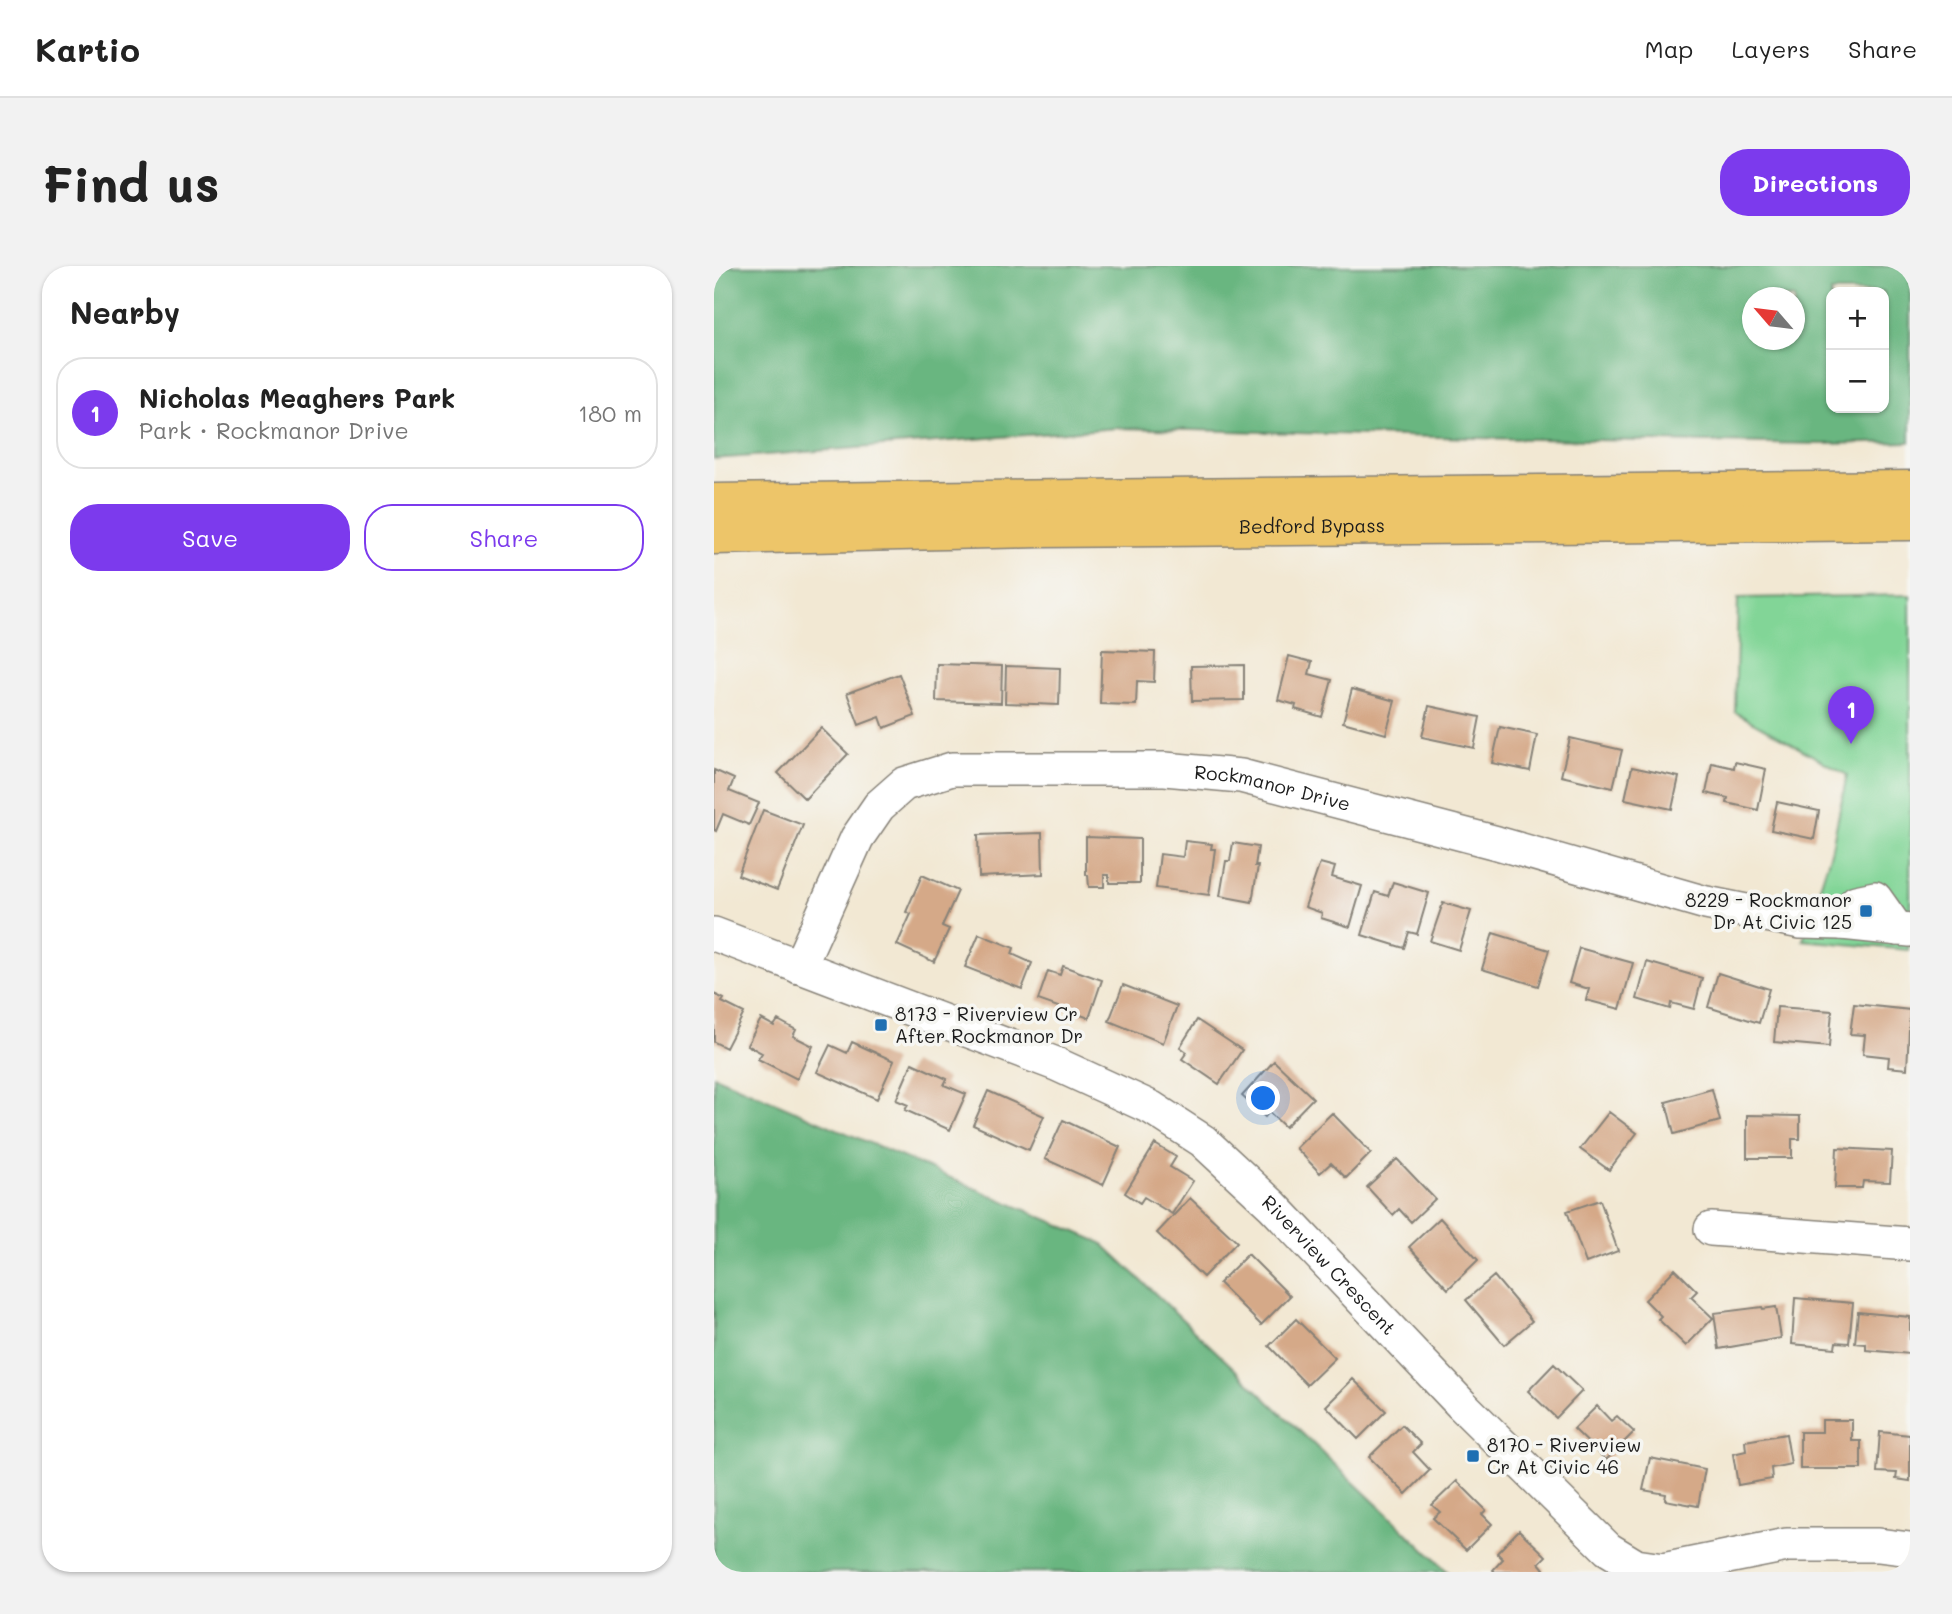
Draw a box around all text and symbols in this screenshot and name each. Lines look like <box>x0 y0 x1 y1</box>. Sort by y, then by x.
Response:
text: Kartio <box>35 27 140 70</box>
text: Map <box>1645 33 1693 64</box>
text: Layers <box>1731 33 1810 64</box>
text: Share <box>1848 33 1917 64</box>
button: Directions <box>1720 149 1910 216</box>
text: Find us <box>42 151 220 214</box>
north arrow <box>1742 287 1805 350</box>
map controls <box>1826 287 1889 413</box>
button: + <box>1826 287 1889 350</box>
text: Nearby <box>70 292 180 332</box>
button: − <box>1826 350 1889 413</box>
text: Nicholas Meaghers Park <box>139 381 455 415</box>
text: 1 <box>90 398 100 428</box>
text: 180 m <box>578 398 642 428</box>
text: Park · Rockmanor Drive <box>139 415 409 445</box>
button: Save <box>70 504 350 571</box>
button: Share <box>364 504 644 571</box>
street label: Bedford Bypass <box>1239 512 1385 538</box>
pin: 1 <box>1828 686 1874 744</box>
street label: Rockmanor Drive <box>1193 759 1353 816</box>
place label: 8229 - Rockmanor Dr At Civic 125 <box>1685 887 1852 934</box>
marker: 8229 - Rockmanor Dr At Civic 125 <box>1858 903 1874 919</box>
place label: 8173 - Riverview Cr After Rockmanor Dr <box>895 1001 1083 1048</box>
marker: 8173 - Riverview Cr After Rockmanor Dr <box>873 1017 889 1033</box>
your location <box>1246 1081 1280 1115</box>
street label: Riverview Crescent <box>1257 1189 1402 1340</box>
place label: 8170 - Riverview Cr At Civic 46 <box>1487 1432 1641 1479</box>
marker: 8170 - Riverview Cr At Civic 46 <box>1465 1448 1481 1464</box>

